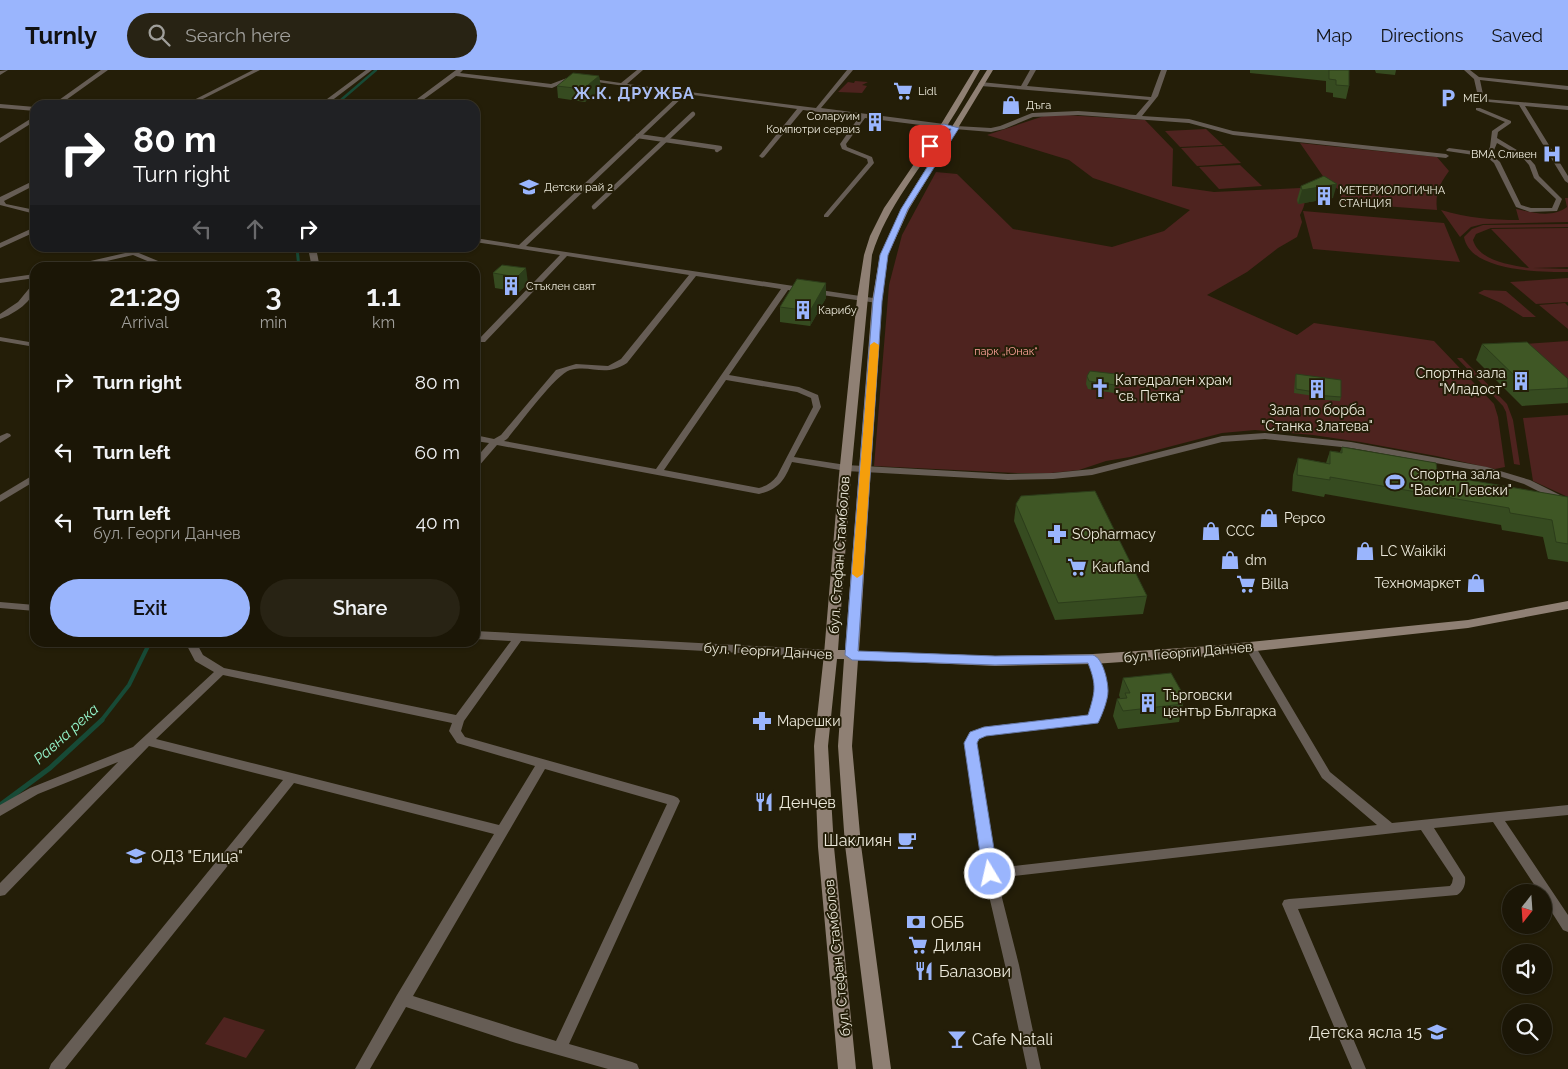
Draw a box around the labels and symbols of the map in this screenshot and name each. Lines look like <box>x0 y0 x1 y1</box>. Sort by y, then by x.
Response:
supermarket icon: Lidl <box>892 80 914 102</box>
district label: Ж.К. ДРУЖБА <box>573 84 695 103</box>
place label: Lidl <box>918 85 937 98</box>
parking icon: МЕИ <box>1437 87 1459 109</box>
place label: МЕИ <box>1463 92 1488 105</box>
shop icon: Дъга <box>1000 94 1022 116</box>
place label: Дъга <box>1026 99 1051 112</box>
place label: Соларуим Компютри сервиз <box>766 110 860 136</box>
building icon: Соларуим Компютри сервиз <box>864 111 886 133</box>
pin <box>909 125 951 167</box>
hospital icon: ВМА Сливен <box>1541 143 1563 165</box>
place label: ВМА Сливен <box>1471 148 1537 161</box>
school or university icon: Детски рай 2 <box>518 176 540 198</box>
place label: Детски рай 2 <box>544 181 613 194</box>
place label: МЕТЕРИОЛОГИЧНА СТАНЦИЯ <box>1339 184 1446 210</box>
building icon: МЕТЕРИОЛОГИЧНА СТАНЦИЯ <box>1313 185 1335 207</box>
building icon: Стъклен свят <box>500 275 522 297</box>
place label: Стъклен свят <box>526 280 597 293</box>
building icon: Карибу <box>792 299 814 321</box>
place label: Карибу <box>818 304 857 317</box>
park label: парк „Юнак“ <box>974 345 1038 358</box>
place label: Спортна зала "Младост" <box>1416 365 1506 397</box>
building icon: Спортна зала "Младост" <box>1510 370 1532 392</box>
place label: Катедрален храм "св. Петка" <box>1115 372 1232 404</box>
church icon: Катедрален храм "св. Петка" <box>1089 377 1111 399</box>
building icon: Зала по борба "Станка Златева" <box>1306 378 1328 400</box>
place label: Зала по борба "Станка Златева" <box>1261 402 1373 434</box>
place label: Спортна зала "Васил Левски" <box>1410 466 1512 498</box>
sports icon: Спортна зала "Васил Левски" <box>1384 471 1406 493</box>
street label: бул. Стефан Стамболов <box>826 476 852 634</box>
shop icon: Pepco <box>1258 507 1280 529</box>
place label: Pepco <box>1284 510 1325 526</box>
shop icon: CCC <box>1200 520 1222 542</box>
pharmacy icon: SOpharmacy <box>1046 523 1068 545</box>
place label: CCC <box>1226 523 1255 539</box>
place label: SOpharmacy <box>1072 526 1156 542</box>
shop icon: LC Waikiki <box>1354 540 1376 562</box>
place label: LC Waikiki <box>1380 543 1446 559</box>
shop icon: dm <box>1219 549 1241 571</box>
place label: dm <box>1245 552 1267 568</box>
supermarket icon: Kaufland <box>1066 556 1088 578</box>
place label: Kaufland <box>1092 559 1150 575</box>
shop icon: Техномаркет <box>1465 572 1487 594</box>
supermarket icon: Billa <box>1235 573 1257 595</box>
place label: Техномаркет <box>1374 575 1461 591</box>
place label: Billa <box>1261 576 1289 592</box>
street label: бул. Георги Данчев <box>1123 638 1253 666</box>
street label: бул. Георги Данчев <box>703 640 833 662</box>
place label: Търговски център Българка <box>1163 687 1276 719</box>
building icon: Търговски център Българка <box>1137 692 1159 714</box>
water label: Равна река <box>30 700 102 768</box>
pharmacy icon: Марешки <box>751 710 773 732</box>
place label: Марешки <box>777 713 840 729</box>
restaurant icon: Денчев <box>753 791 775 813</box>
place label: Денчев <box>779 793 836 812</box>
cafe icon: Шаклиян <box>896 829 918 851</box>
place label: Шаклиян <box>824 831 892 850</box>
school or university icon: ОДЗ "Елица" <box>125 845 147 867</box>
place label: ОДЗ "Елица" <box>151 847 243 866</box>
position arrow <box>963 847 1015 899</box>
street label: бул. Стефан Стамболов <box>821 879 853 1037</box>
north arrow <box>1502 884 1552 934</box>
bank icon: ОББ <box>905 911 927 933</box>
place label: ОББ <box>931 913 964 932</box>
supermarket icon: Дилян <box>907 934 929 956</box>
place label: Дилян <box>933 936 981 955</box>
restaurant icon: Балазови <box>913 960 935 982</box>
place label: Балазови <box>939 962 1011 981</box>
school or university icon: Детска ясла 15 <box>1426 1021 1448 1043</box>
place label: Детска ясла 15 <box>1309 1023 1422 1042</box>
bar icon: Cafe Natali <box>946 1028 968 1050</box>
place label: Cafe Natali <box>972 1030 1053 1049</box>

